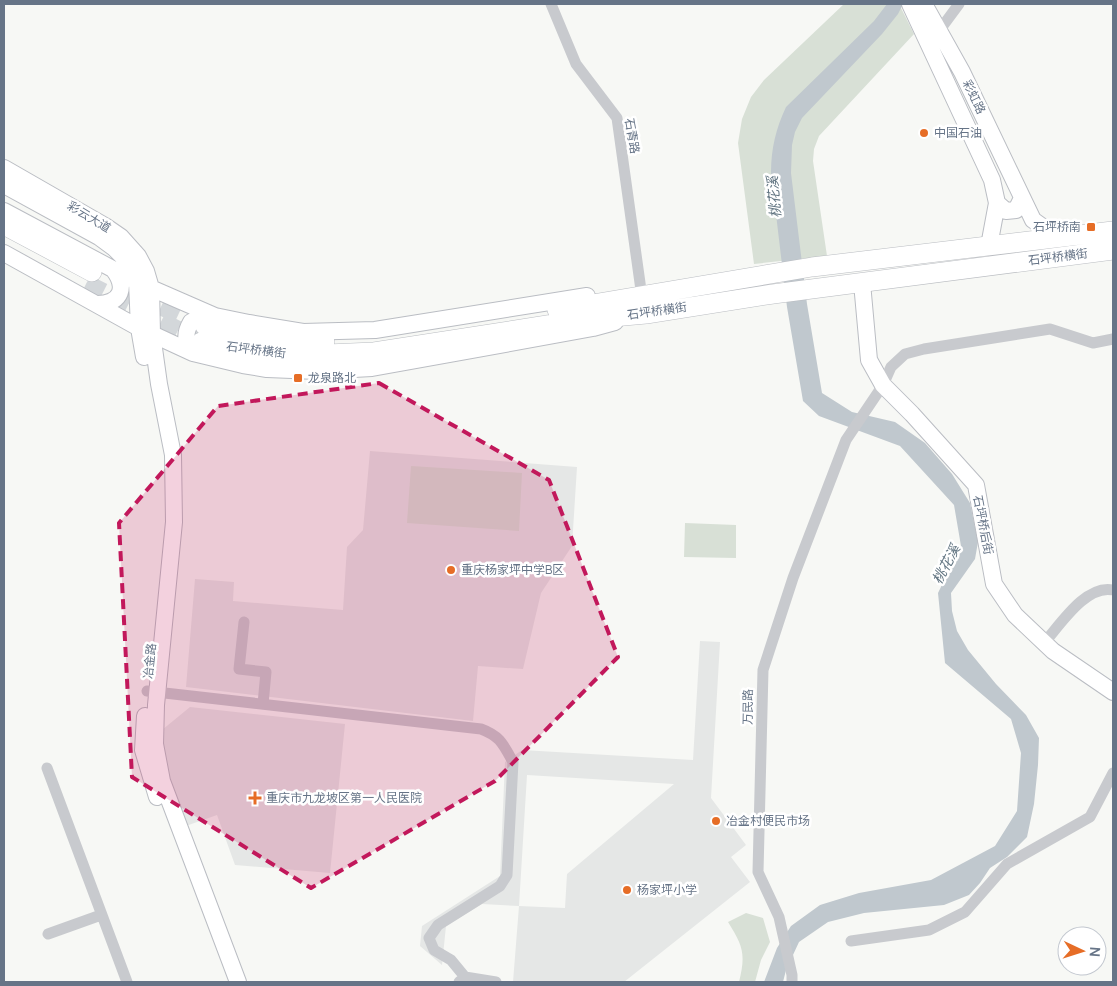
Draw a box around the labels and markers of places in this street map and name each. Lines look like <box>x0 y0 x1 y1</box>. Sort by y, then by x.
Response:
place label: 中国石油 <box>934 124 982 141</box>
marker: 中国石油 <box>918 127 930 139</box>
place label: 石坪桥南 <box>1033 218 1081 235</box>
marker: 石坪桥南 <box>1085 221 1097 233</box>
place label: 龙泉路北 <box>308 369 356 386</box>
marker: 龙泉路北 <box>292 372 304 384</box>
place label: 重庆杨家坪中学B区 <box>461 561 564 578</box>
marker: 重庆杨家坪中学B区 <box>445 564 457 576</box>
place label: 重庆市九龙坡区第一人民医院 <box>266 789 422 806</box>
marker: 重庆市九龙坡区第一人民医院 <box>248 791 262 805</box>
place label: 冶金村便民市场 <box>726 812 810 829</box>
marker: 冶金村便民市场 <box>710 815 722 827</box>
place label: 杨家坪小学 <box>637 881 697 898</box>
marker: 杨家坪小学 <box>621 884 633 896</box>

